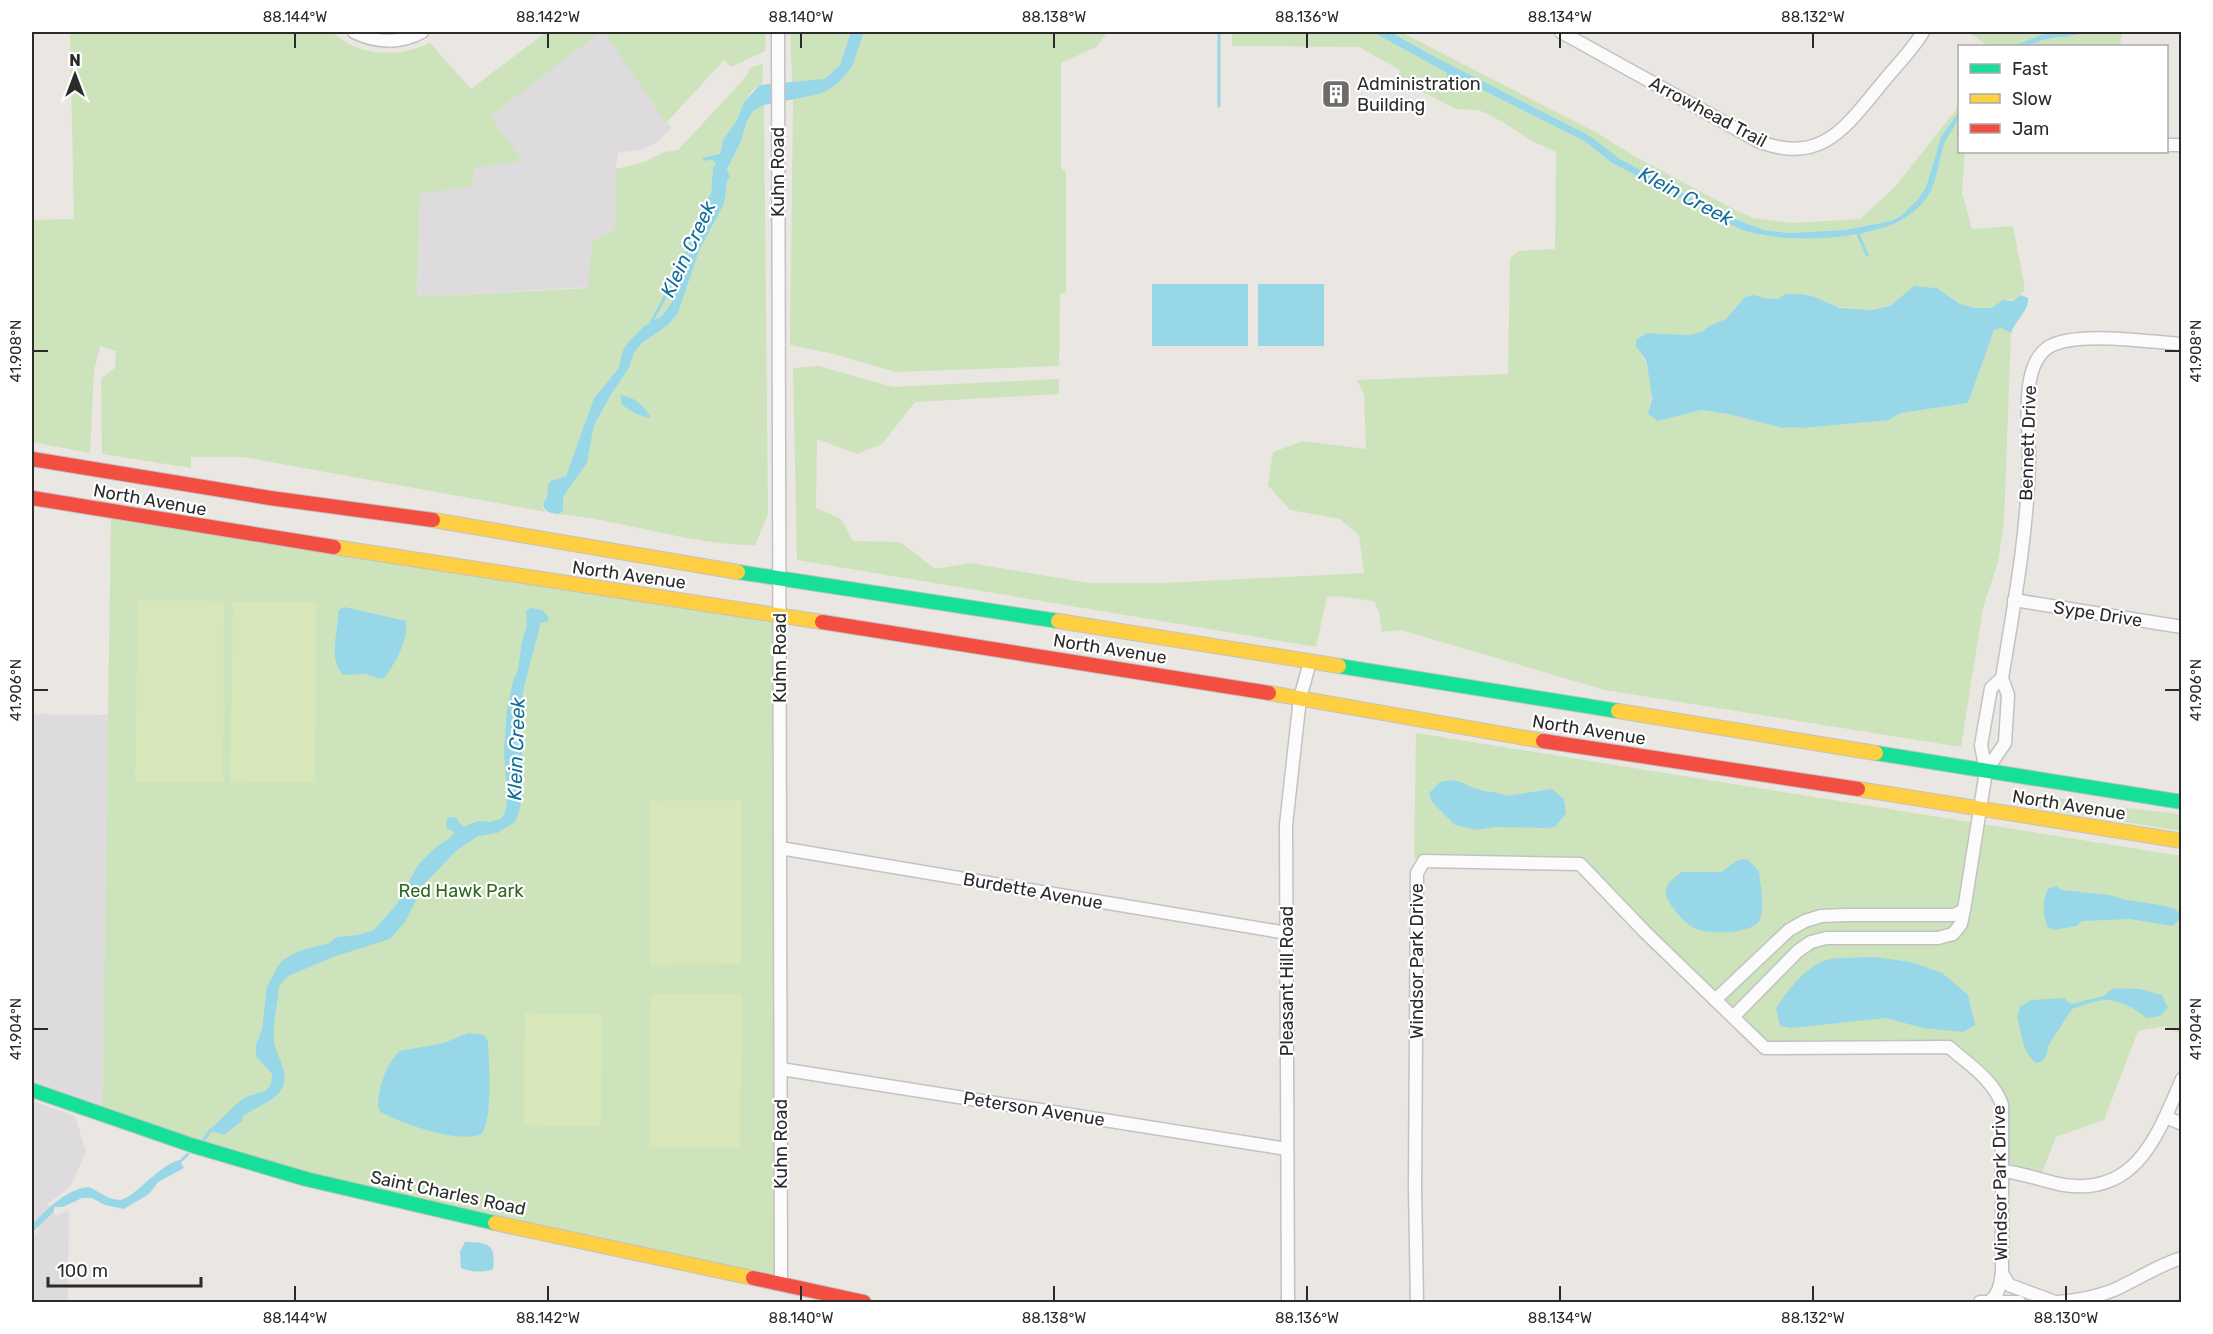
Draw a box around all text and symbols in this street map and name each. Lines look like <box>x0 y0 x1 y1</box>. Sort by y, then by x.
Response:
text: 88.144°W <box>263 8 327 26</box>
text: 88.142°W <box>516 8 580 26</box>
text: 88.140°W <box>769 8 833 26</box>
text: 88.138°W <box>1022 8 1086 26</box>
text: 88.136°W <box>1275 8 1339 26</box>
text: 88.134°W <box>1528 8 1592 26</box>
text: 88.132°W <box>1781 8 1845 26</box>
north arrow <box>45 45 105 105</box>
legend <box>1958 45 2168 153</box>
text: N <box>69 51 81 70</box>
text: Fast <box>2012 58 2048 80</box>
street label: Arrowhead Trail <box>1645 72 1771 152</box>
place label: Administration Building <box>1357 73 1481 116</box>
building icon: Administration Building <box>1320 78 1352 110</box>
text: Slow <box>2012 88 2052 110</box>
text: Jam <box>2012 118 2049 140</box>
street label: Kuhn Road <box>767 127 789 217</box>
water label: Klein Creek <box>1635 161 1738 231</box>
water label: Klein Creek <box>655 197 721 301</box>
text: 41.908°N <box>7 320 25 382</box>
text: 41.908°N <box>2187 320 2205 382</box>
street label: Bennett Drive <box>2015 385 2041 501</box>
street label: North Avenue <box>92 479 208 521</box>
street label: North Avenue <box>571 556 687 594</box>
street label: Sype Drive <box>2052 596 2144 632</box>
street label: Kuhn Road <box>769 613 791 703</box>
street label: North Avenue <box>1052 629 1168 669</box>
text: 41.906°N <box>7 659 25 721</box>
text: 41.906°N <box>2187 659 2205 721</box>
water label: Klein Creek <box>502 696 530 801</box>
street label: North Avenue <box>1531 710 1647 750</box>
street label: North Avenue <box>2011 785 2127 825</box>
street label: Burdette Avenue <box>961 868 1105 914</box>
park label: Red Hawk Park <box>398 880 524 902</box>
street label: Windsor Park Drive <box>1406 883 1428 1039</box>
street label: Pleasant Hill Road <box>1276 906 1298 1056</box>
text: 41.904°N <box>7 998 25 1060</box>
text: 41.904°N <box>2187 998 2205 1060</box>
street label: Peterson Avenue <box>962 1087 1106 1131</box>
street label: Kuhn Road <box>770 1099 792 1189</box>
street label: Windsor Park Drive <box>1988 1105 2012 1261</box>
street label: Saint Charles Road <box>368 1166 528 1220</box>
scale bar <box>48 1250 201 1288</box>
text: 100 m <box>57 1260 108 1282</box>
text: 88.144°W <box>263 1309 327 1327</box>
text: 88.142°W <box>516 1309 580 1327</box>
text: 88.140°W <box>769 1309 833 1327</box>
text: 88.138°W <box>1022 1309 1086 1327</box>
text: 88.136°W <box>1275 1309 1339 1327</box>
text: 88.134°W <box>1528 1309 1592 1327</box>
text: 88.132°W <box>1781 1309 1845 1327</box>
text: 88.130°W <box>2034 1309 2098 1327</box>

